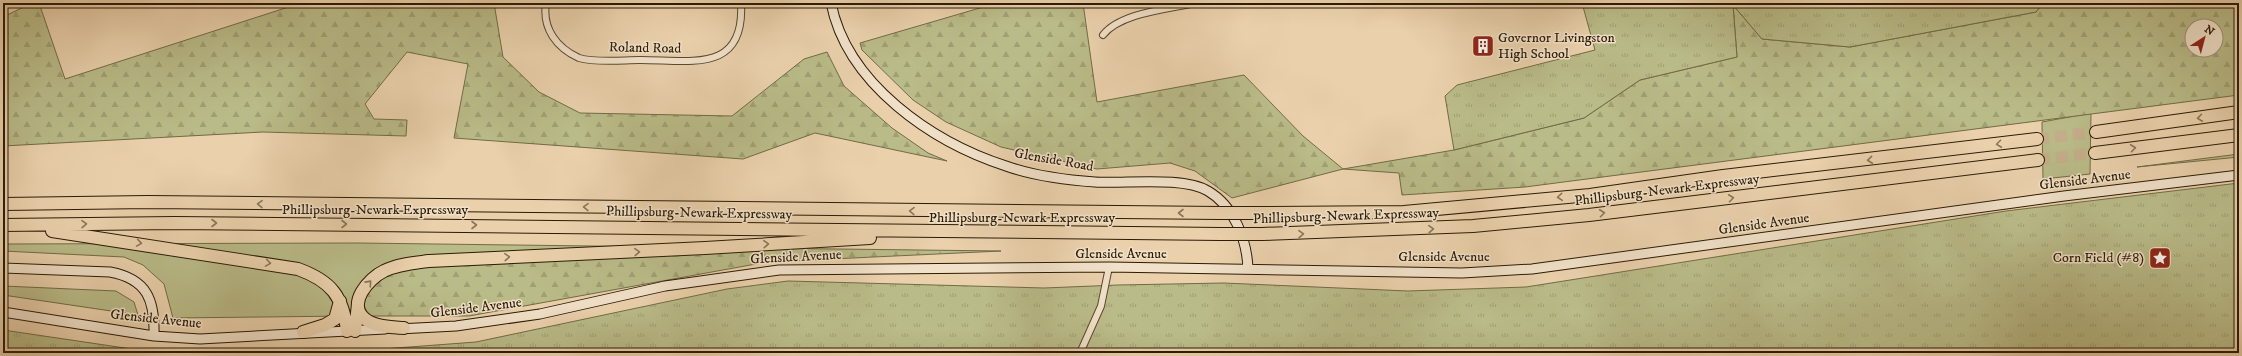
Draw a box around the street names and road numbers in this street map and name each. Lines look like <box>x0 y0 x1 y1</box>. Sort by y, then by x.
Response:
street label: Roland Road <box>609 38 681 58</box>
street label: Glenside Road <box>1013 144 1095 176</box>
street label: Glenside Avenue <box>2038 165 2132 195</box>
street label: Phillipsburg-Newark Expressway <box>1573 170 1761 210</box>
street label: Phillipsburg-Newark Expressway <box>282 201 469 219</box>
street label: Phillipsburg-Newark Expressway <box>606 202 793 224</box>
street label: Phillipsburg-Newark Expressway <box>1253 204 1440 228</box>
street label: Phillipsburg-Newark Expressway <box>929 209 1116 227</box>
street label: Glenside Avenue <box>1717 209 1811 239</box>
street label: Glenside Avenue <box>1075 245 1167 263</box>
street label: Glenside Avenue <box>750 246 842 268</box>
street label: Glenside Avenue <box>1398 248 1490 266</box>
street label: Glenside Avenue <box>429 293 523 323</box>
street label: Glenside Avenue <box>110 305 203 333</box>

